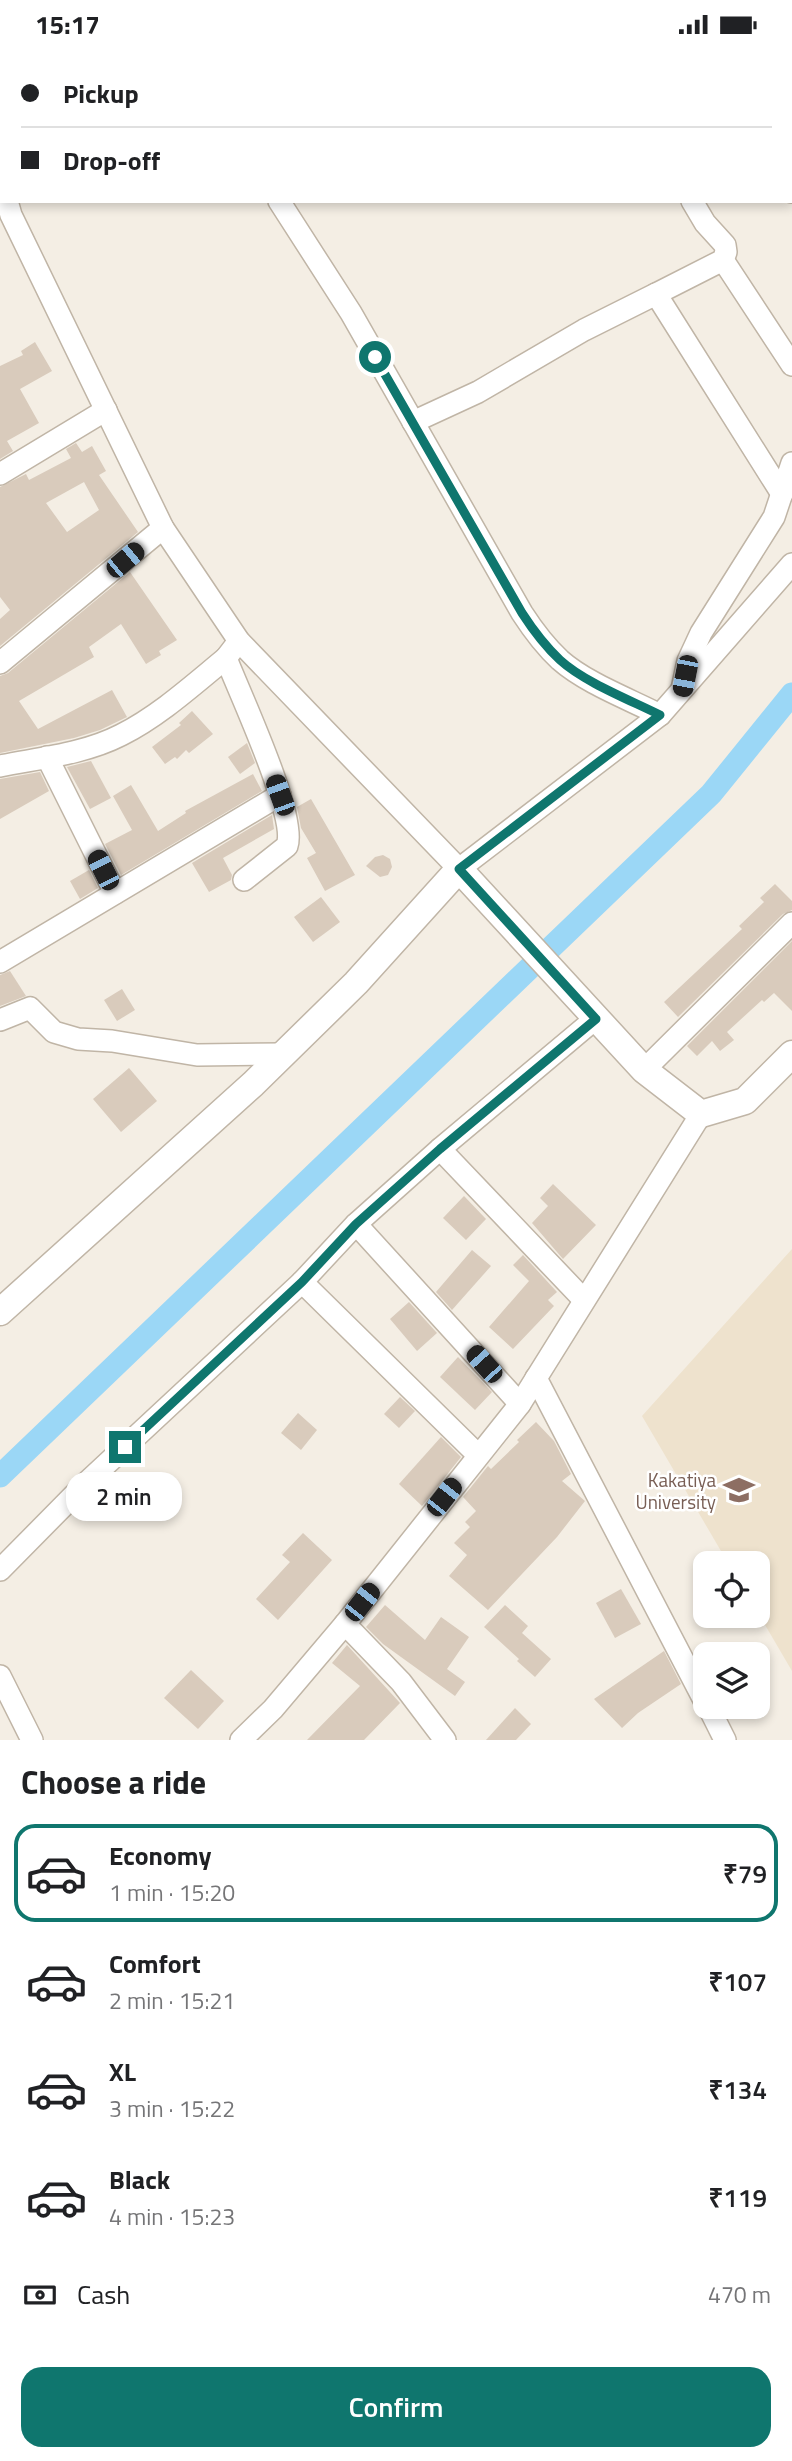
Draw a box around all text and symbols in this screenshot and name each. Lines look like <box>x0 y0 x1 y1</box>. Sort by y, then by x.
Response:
text: 15:17 <box>35 5 100 44</box>
text: Pickup <box>63 74 139 113</box>
text: Drop-off <box>63 141 160 180</box>
route start <box>359 341 391 373</box>
car <box>103 538 148 582</box>
car <box>671 653 700 699</box>
car <box>263 772 298 818</box>
car <box>85 847 122 893</box>
car <box>463 1341 506 1387</box>
route end <box>109 1431 141 1463</box>
place label: Kakatiya University <box>635 1465 716 1516</box>
callout: 2 min <box>67 1471 183 1521</box>
school or university icon: Kakatiya University <box>722 1473 756 1507</box>
car <box>423 1474 466 1520</box>
text: 2 min <box>96 1479 152 1514</box>
map controls <box>693 1551 770 1719</box>
button: locate <box>693 1551 770 1628</box>
car <box>341 1579 384 1625</box>
button: layers <box>693 1642 770 1719</box>
text: Choose a ride <box>21 1758 206 1806</box>
text: Economy <box>109 1836 211 1875</box>
icon: car <box>25 1842 88 1905</box>
text: ₹79 <box>723 1854 767 1893</box>
text: 1 min · 15:20 <box>109 1875 235 1910</box>
text: Comfort <box>109 1944 201 1983</box>
icon: car <box>25 1950 88 2013</box>
text: ₹107 <box>708 1962 767 2001</box>
text: 2 min · 15:21 <box>109 1983 235 2018</box>
text: XL <box>109 2052 136 2091</box>
icon: car <box>25 2058 88 2121</box>
text: ₹134 <box>708 2070 767 2109</box>
text: 3 min · 15:22 <box>109 2091 235 2126</box>
text: Black <box>109 2160 170 2199</box>
icon: car <box>25 2166 88 2229</box>
text: ₹119 <box>708 2178 767 2217</box>
text: 4 min · 15:23 <box>109 2199 235 2234</box>
text: Cash <box>77 2275 130 2314</box>
icon: cash <box>21 2276 59 2314</box>
text: 470 m <box>708 2277 771 2312</box>
button: Confirm <box>21 2367 771 2447</box>

